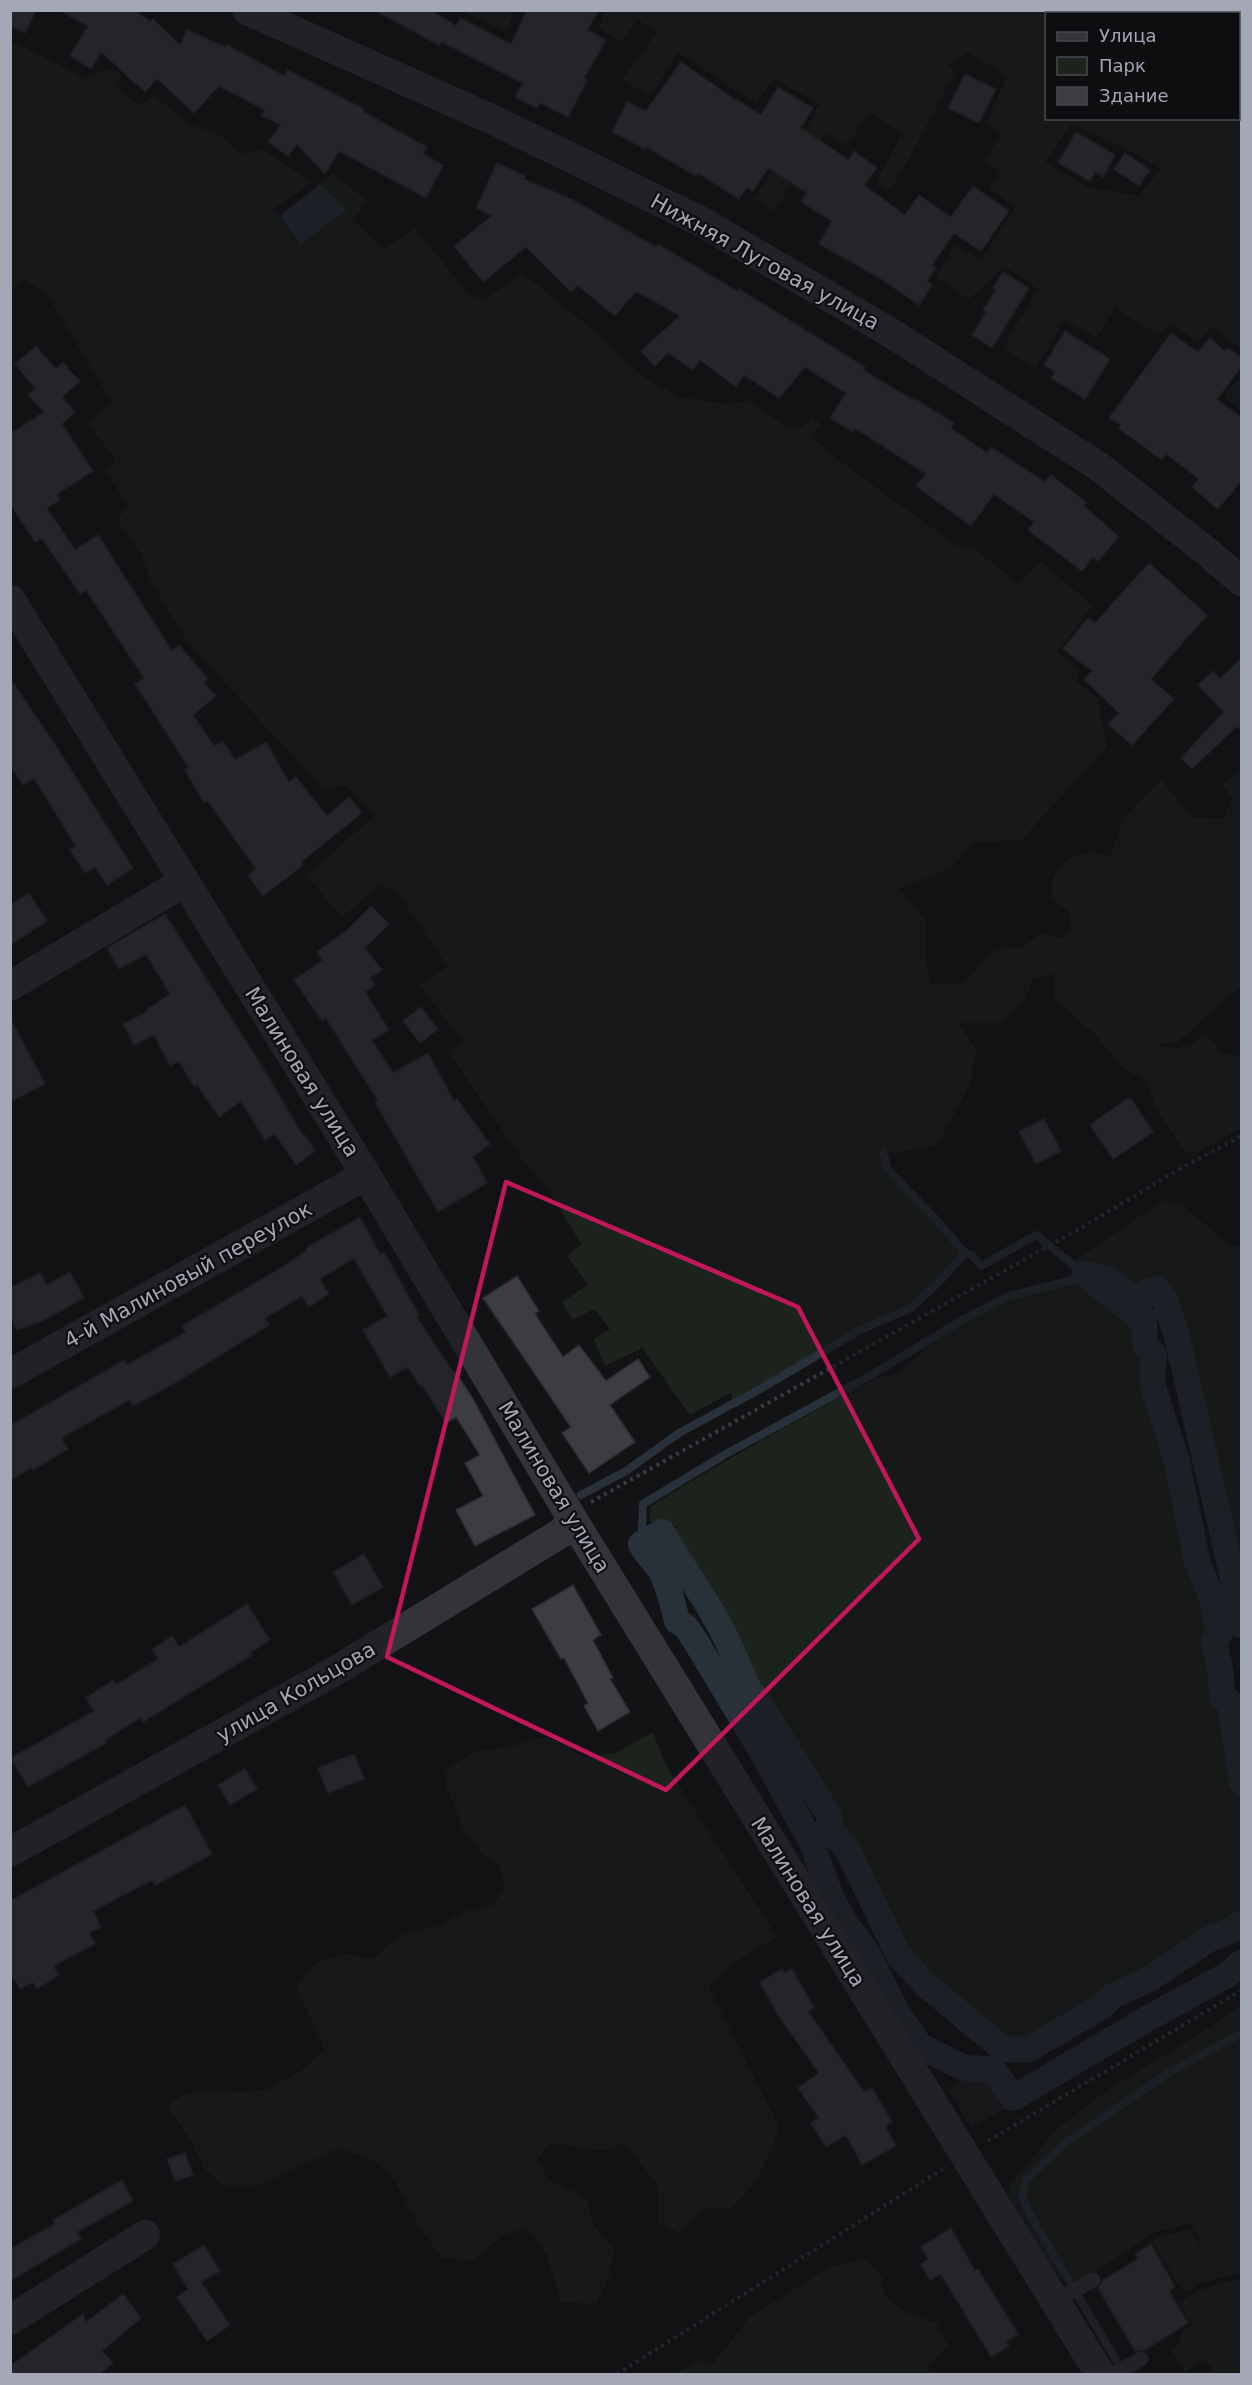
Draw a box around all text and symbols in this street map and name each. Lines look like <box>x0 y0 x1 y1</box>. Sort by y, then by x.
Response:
legend <box>1045 12 1240 120</box>
text: Улица <box>1099 25 1156 46</box>
text: Парк <box>1099 55 1146 76</box>
text: Здание <box>1099 85 1169 106</box>
street label: Нижняя Луговая улица <box>647 189 883 335</box>
street label: Малиновая улица <box>240 983 364 1161</box>
street label: 4-й Малиновый переулок <box>60 1197 316 1353</box>
street label: Малиновая улица <box>493 1397 615 1577</box>
street label: улица Кольцова <box>212 1637 380 1747</box>
street label: Малиновая улица <box>746 1813 870 1991</box>

